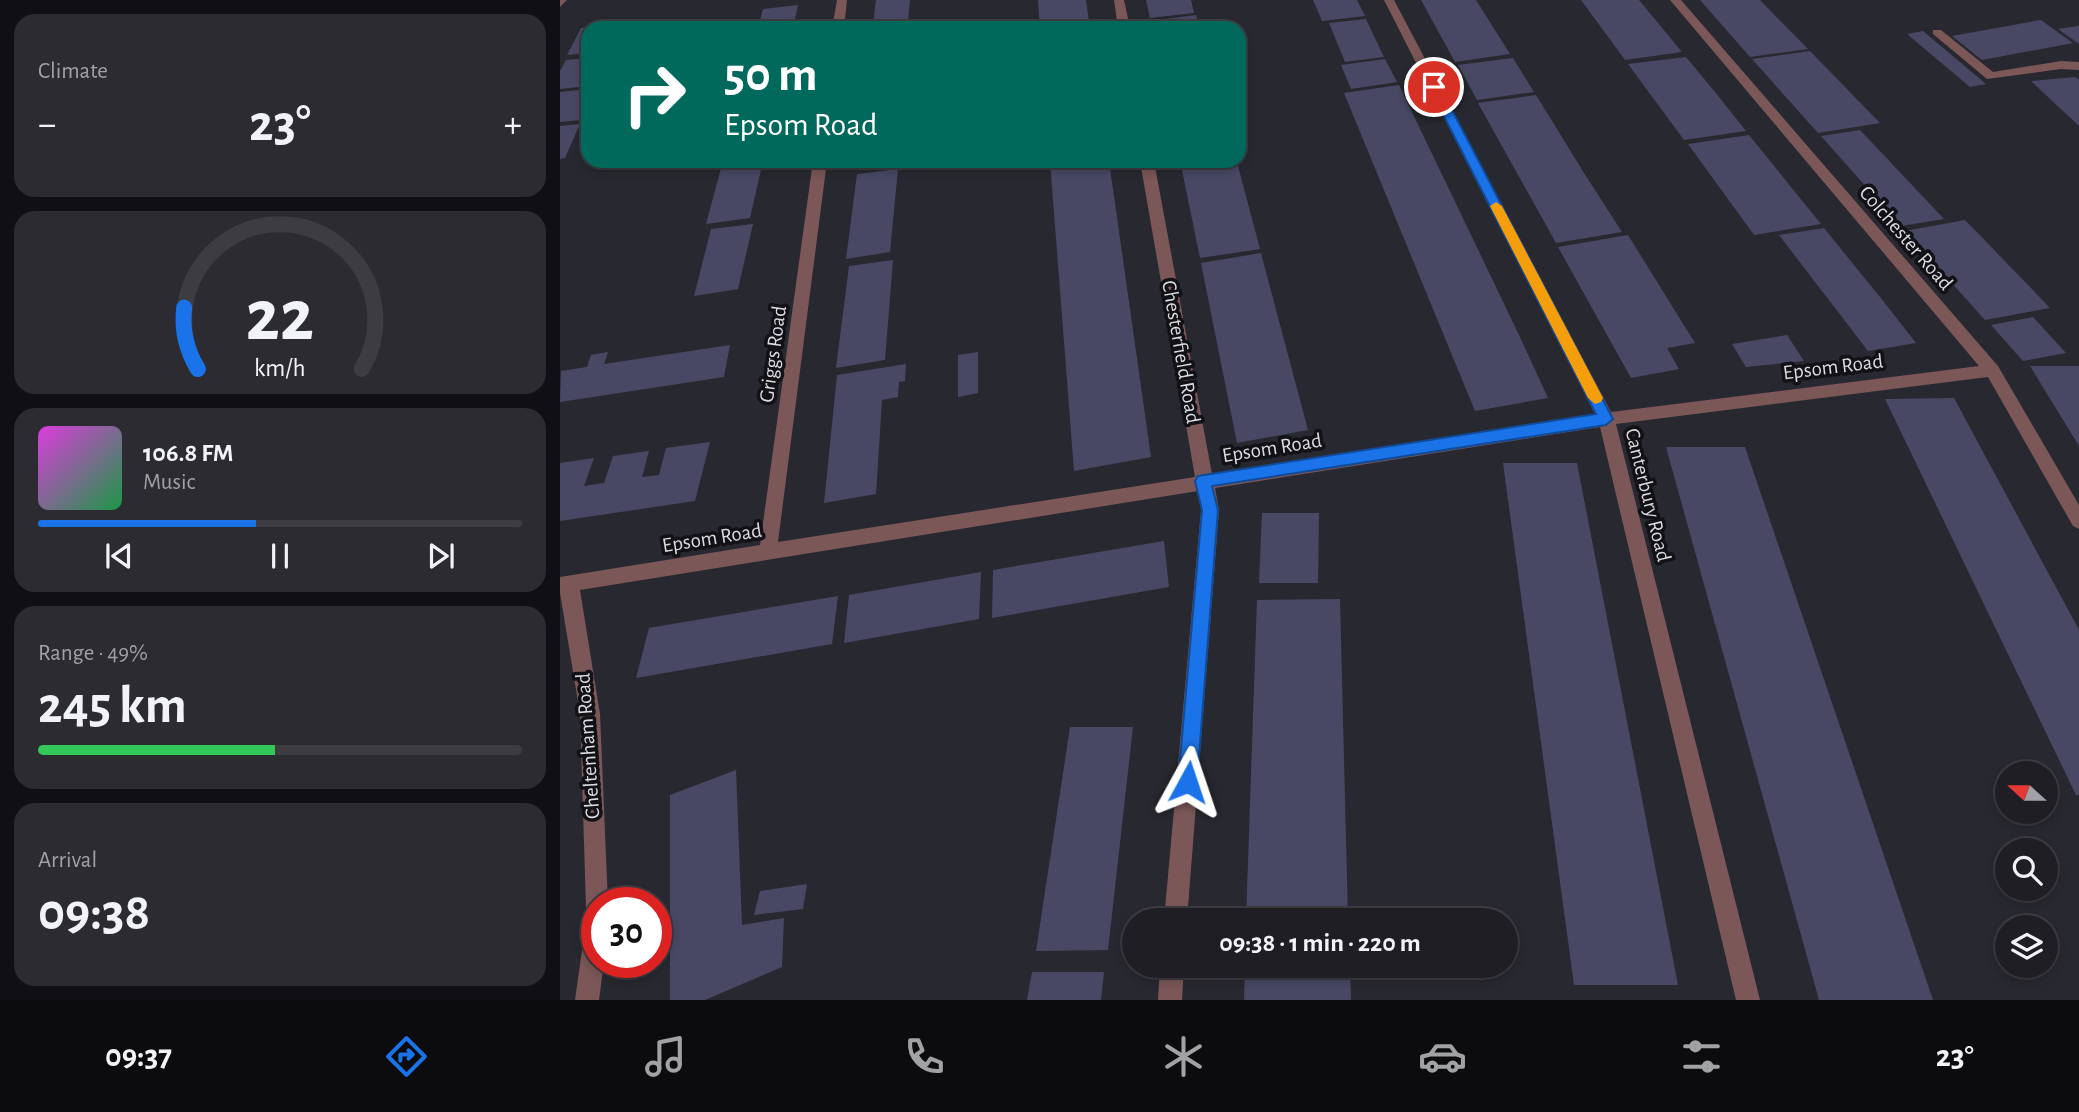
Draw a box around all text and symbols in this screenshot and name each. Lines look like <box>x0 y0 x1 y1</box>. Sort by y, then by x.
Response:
icon: right <box>609 49 700 140</box>
text: 50 m <box>724 51 818 100</box>
pin <box>1404 57 1464 117</box>
text: Climate <box>38 60 108 83</box>
icon: arrive <box>1415 68 1453 106</box>
text: 23° <box>249 98 311 150</box>
text: − <box>38 106 56 144</box>
text: + <box>504 106 522 144</box>
text: Epsom Road <box>724 109 877 141</box>
street label: Colchester Road <box>1855 182 1957 294</box>
street label: Chesterfield Road <box>1158 279 1204 425</box>
text: 22 <box>246 281 314 354</box>
street label: Griggs Road <box>756 304 790 404</box>
street label: Epsom Road <box>1782 350 1884 384</box>
text: km/h <box>254 356 306 381</box>
street label: Canterbury Road <box>1621 426 1675 564</box>
street label: Epsom Road <box>1221 430 1323 466</box>
text: 106.8 FM <box>143 440 233 466</box>
text: Music <box>143 471 195 494</box>
street label: Epsom Road <box>661 520 763 556</box>
icon: previous <box>100 537 138 575</box>
icon: pause <box>261 537 299 575</box>
icon: next <box>422 537 460 575</box>
text: Range · 49% <box>38 642 148 665</box>
street label: Cheltenham Road <box>572 672 604 820</box>
text: 245 km <box>38 680 187 732</box>
position arrow <box>1151 745 1225 819</box>
north arrow <box>1995 761 2058 824</box>
map controls <box>1995 761 2058 978</box>
button: search <box>1995 838 2058 901</box>
text: Arrival <box>38 849 97 872</box>
text: 09:38 <box>38 887 150 939</box>
speed limit sign: 30 <box>581 887 672 978</box>
button: layers <box>1995 915 2058 978</box>
text: 09:38 · 1 min · 220 m <box>1219 930 1421 956</box>
icon: directions <box>382 1032 431 1081</box>
icon: music <box>641 1032 690 1081</box>
icon: phone <box>900 1032 949 1081</box>
icon: climate <box>1159 1032 1208 1081</box>
icon: car <box>1418 1032 1467 1081</box>
icon: filters <box>1677 1032 1726 1081</box>
text: 09:37 <box>105 1040 172 1072</box>
text: 23° <box>1936 1040 1974 1072</box>

